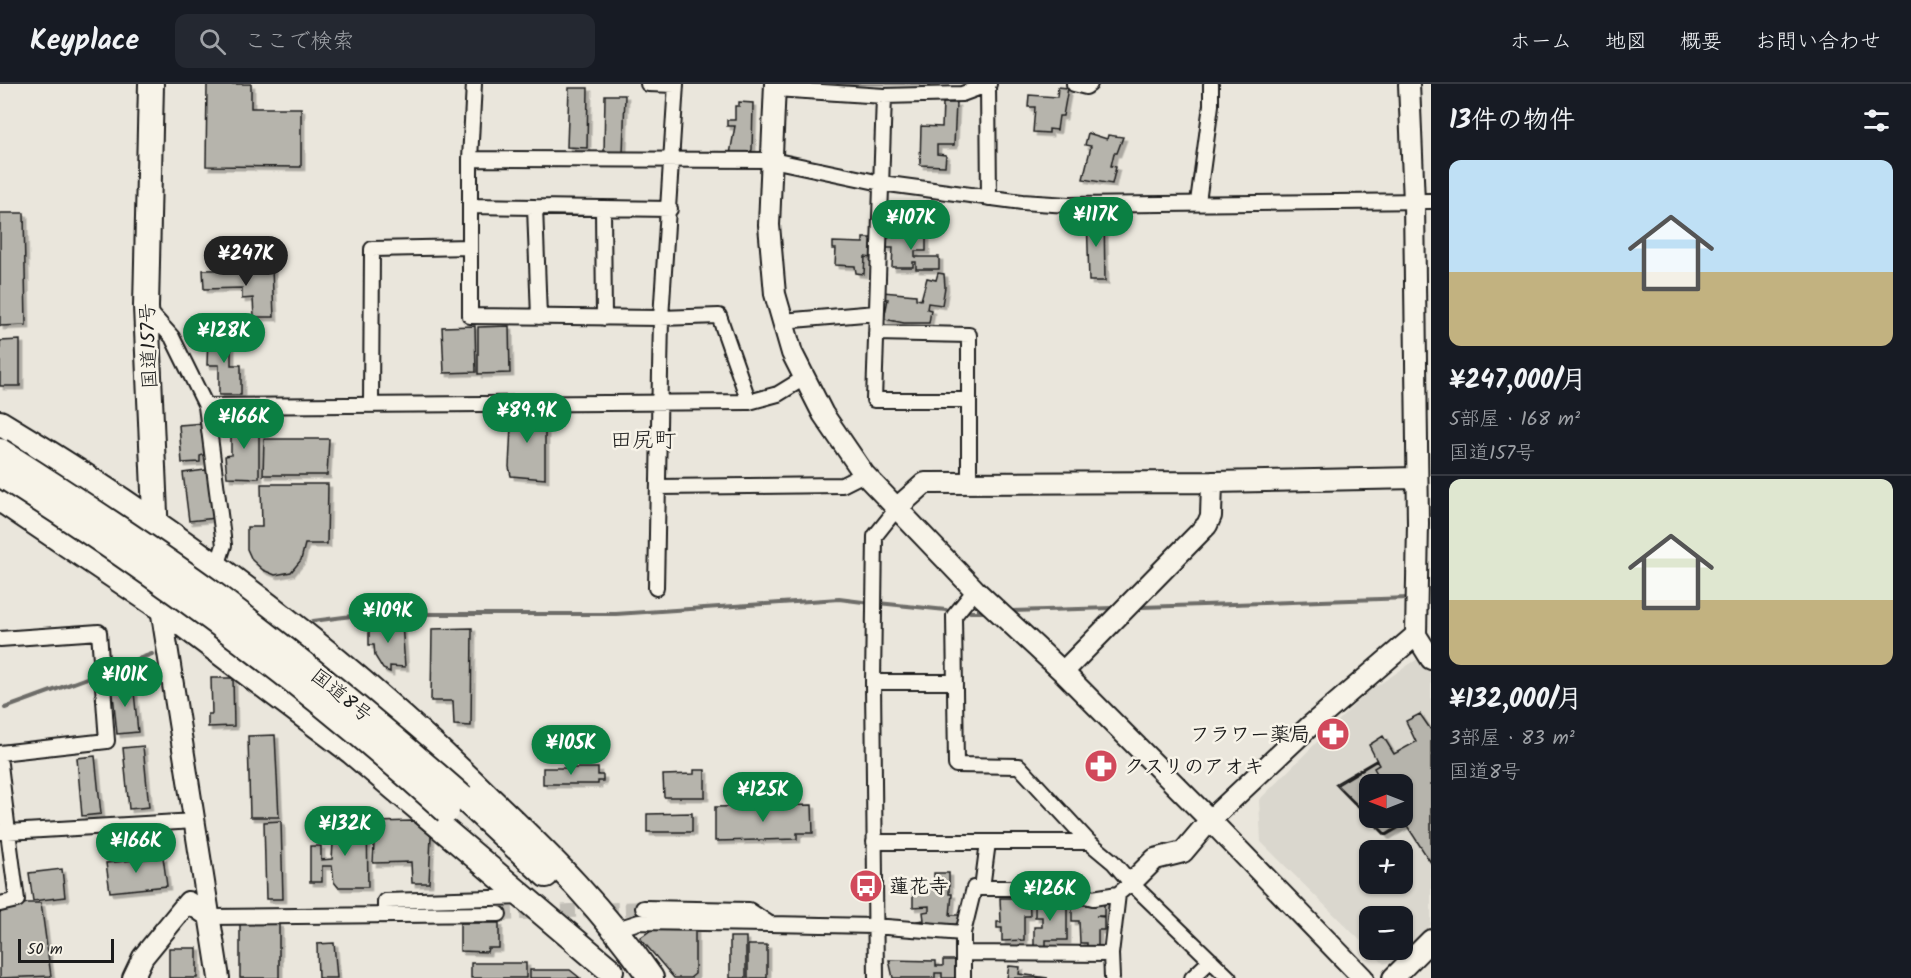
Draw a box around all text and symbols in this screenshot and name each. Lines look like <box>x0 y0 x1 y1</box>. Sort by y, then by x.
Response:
search box <box>175 14 595 68</box>
text: Keyplace <box>30 19 139 64</box>
icon: search <box>196 25 229 58</box>
text: ここで検索 <box>244 25 354 60</box>
text: ホーム <box>1510 26 1572 59</box>
text: 地図 <box>1605 26 1647 59</box>
text: 概要 <box>1680 26 1722 59</box>
text: お問い合わせ <box>1755 26 1881 59</box>
text: 13件の物件 <box>1449 100 1575 142</box>
icon: filters <box>1860 104 1893 137</box>
pin: ¥117K <box>1054 197 1138 248</box>
icon: home <box>1617 199 1725 307</box>
pin: ¥107K <box>869 200 953 251</box>
text: ¥117K <box>1073 200 1119 232</box>
text: ¥107K <box>886 203 936 235</box>
pin: ¥247K <box>204 236 288 287</box>
text: ¥247K <box>218 239 274 271</box>
street label: 国道157号 <box>133 302 167 390</box>
pin: ¥128K <box>182 313 266 364</box>
text: ¥128K <box>197 316 251 348</box>
text: ¥247,000/月 <box>1449 360 1587 402</box>
pin: ¥89.9K <box>478 393 576 444</box>
text: ¥89.9K <box>496 396 558 428</box>
pin: ¥166K <box>202 399 286 450</box>
text: ¥166K <box>218 402 270 434</box>
text: 5部屋 · 168 m² <box>1449 404 1580 436</box>
district label: 田尻町 <box>610 424 676 459</box>
text: 国道157号 <box>1449 438 1535 470</box>
icon: home <box>1617 518 1725 626</box>
pin: ¥109K <box>346 593 430 644</box>
text: ¥109K <box>363 596 413 628</box>
pin: ¥101K <box>83 657 167 708</box>
text: ¥101K <box>102 660 148 692</box>
street label: 国道8号 <box>303 661 379 732</box>
text: ¥132,000/月 <box>1449 679 1582 721</box>
pharmacy icon: フラワー薬局 <box>1315 716 1351 752</box>
place label: フラワー薬局 <box>1190 720 1310 752</box>
text: 3部屋 · 83 m² <box>1449 723 1575 755</box>
pin: ¥105K <box>529 725 613 776</box>
text: ¥105K <box>546 728 596 760</box>
pharmacy icon: クスリのアオキ <box>1083 748 1119 784</box>
place label: クスリのアオキ <box>1124 752 1264 784</box>
text: 国道8号 <box>1449 757 1521 789</box>
pin: ¥125K <box>721 772 805 823</box>
north arrow <box>1359 774 1413 828</box>
map controls <box>1359 774 1413 960</box>
text: ¥125K <box>737 775 789 807</box>
pin: ¥132K <box>303 806 387 857</box>
text: ¥132K <box>319 809 371 841</box>
pin: ¥166K <box>94 823 178 874</box>
text: ¥166K <box>110 826 162 858</box>
button: + <box>1359 840 1413 894</box>
bus stop icon: 蓮花寺 <box>848 868 884 904</box>
pin: ¥126K <box>1008 871 1092 922</box>
place label: 蓮花寺 <box>889 872 949 904</box>
text: ¥126K <box>1024 874 1076 906</box>
button: − <box>1359 906 1413 960</box>
scale bar <box>18 936 114 964</box>
text: 50 m <box>27 937 63 962</box>

